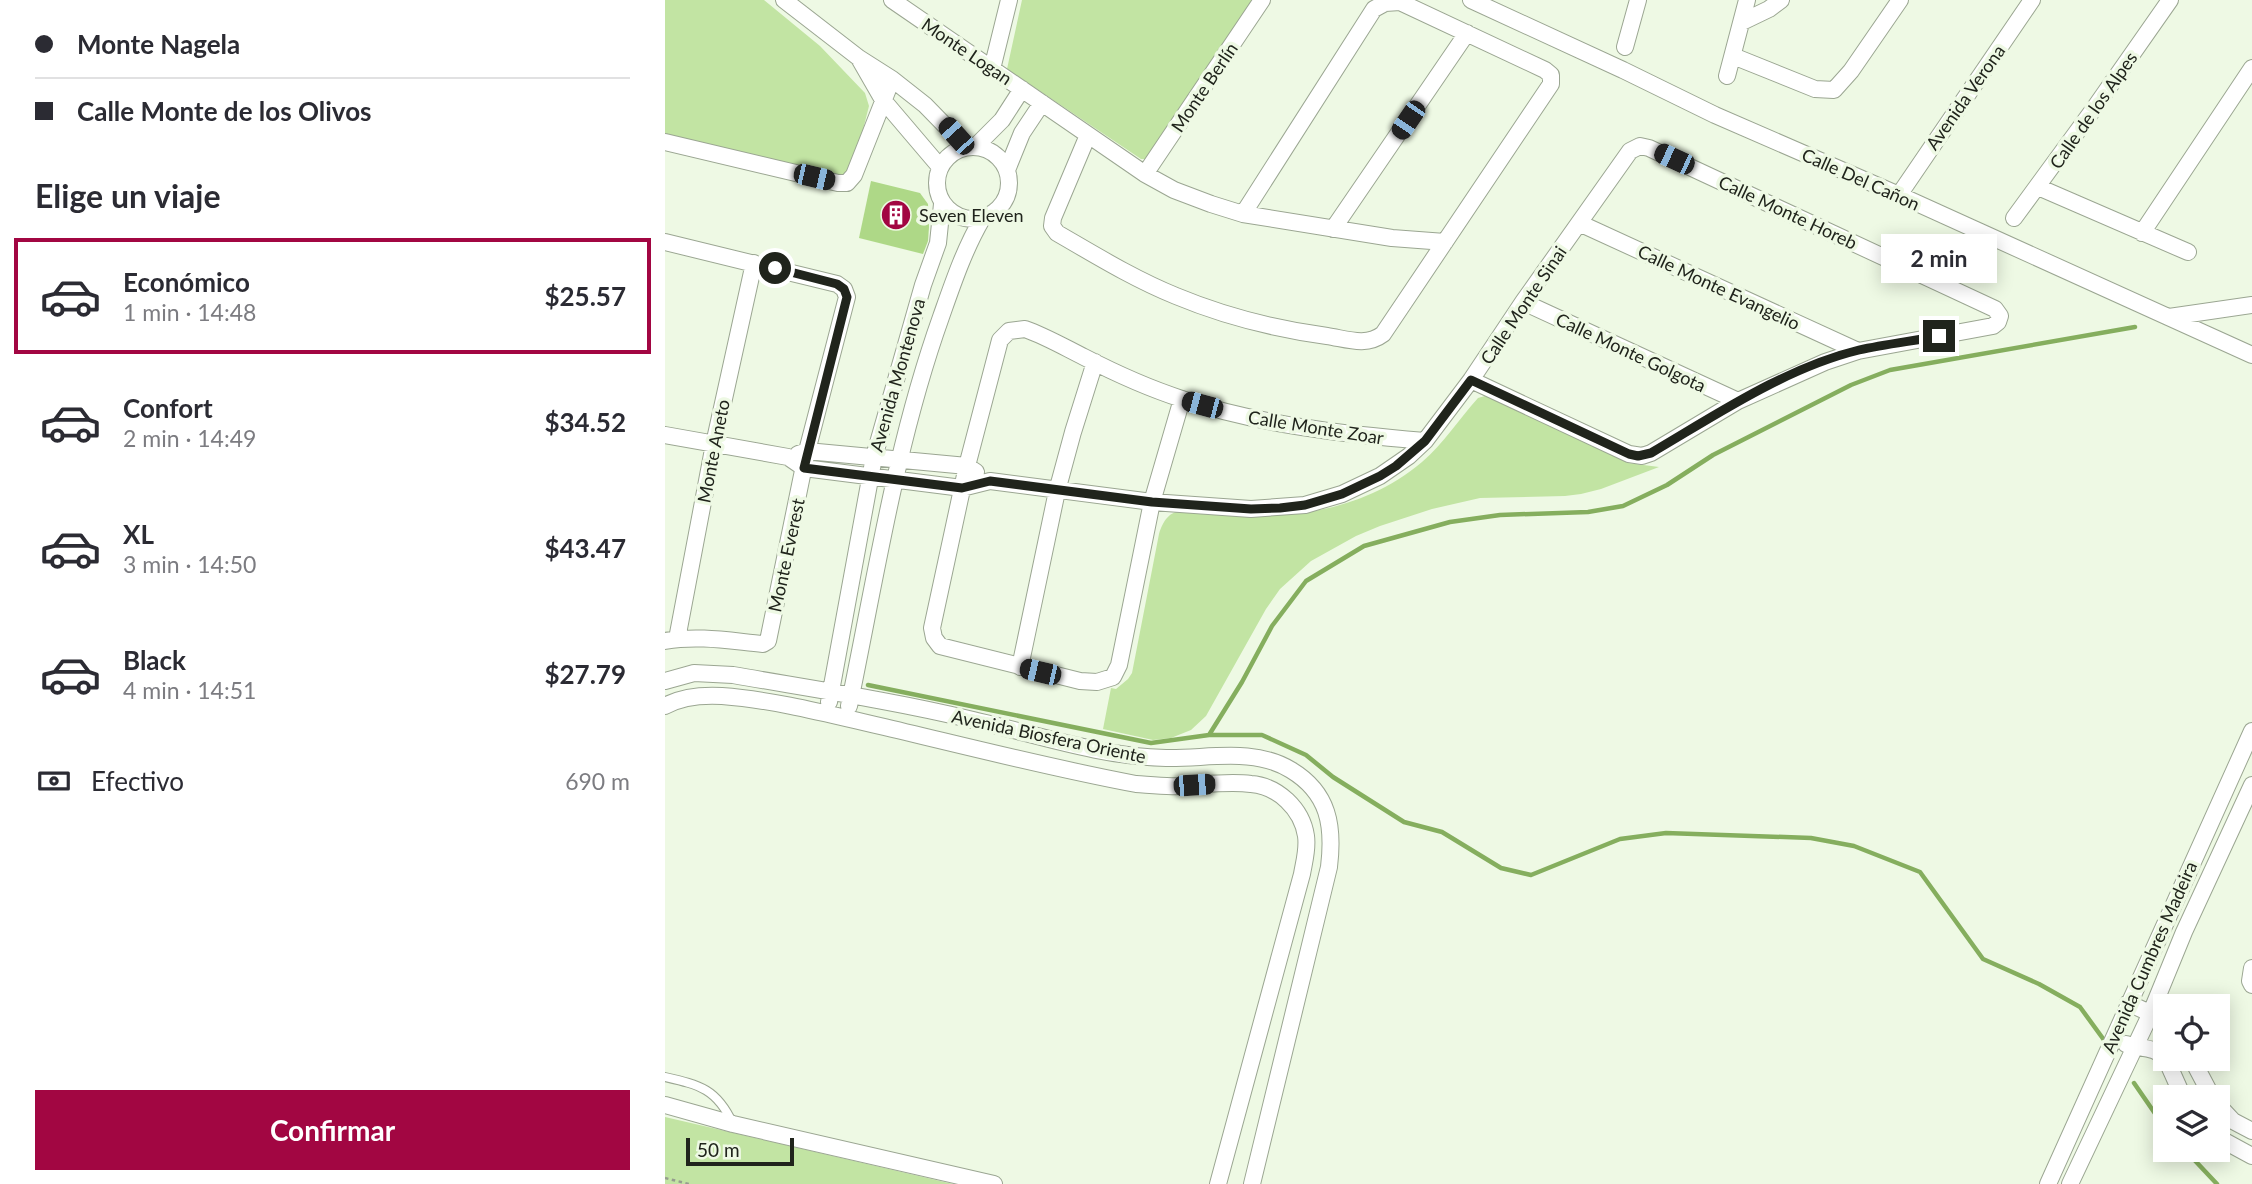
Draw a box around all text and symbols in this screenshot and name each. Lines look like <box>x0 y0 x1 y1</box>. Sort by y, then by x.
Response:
street label: Monte Logan <box>918 13 1016 89</box>
text: Monte Nagela <box>77 28 240 60</box>
street label: Monte Berlín <box>1166 38 1242 136</box>
street label: Avenida Verona <box>1921 40 2009 154</box>
street label: Calle de los Alpes <box>2044 47 2142 173</box>
text: Calle Monte de los Olivos <box>77 95 372 127</box>
car <box>1388 97 1429 143</box>
car <box>935 113 978 159</box>
car <box>1651 141 1698 177</box>
street label: Calle Del Cañon <box>1799 143 1923 215</box>
car <box>792 162 837 192</box>
street label: Calle Monte Horeb <box>1715 170 1861 254</box>
text: Elige un viaje <box>35 176 220 215</box>
building icon: Seven Eleven <box>879 198 913 232</box>
place label: Seven Eleven <box>919 204 1024 226</box>
callout: 2 min <box>1881 234 1997 284</box>
street label: Calle Monte Evangelio <box>1634 240 1804 334</box>
street label: Calle Monte Sinai <box>1475 242 1571 368</box>
text: 2 min <box>1910 244 1968 272</box>
route start <box>759 252 791 284</box>
icon: car <box>39 265 102 328</box>
text: Económico <box>123 266 250 298</box>
text: $25.57 <box>544 280 626 312</box>
street label: Avenida Montenova <box>865 296 929 454</box>
text: 1 min · 14:48 <box>123 298 256 326</box>
street label: Calle Monte Golgota <box>1553 308 1709 396</box>
route end <box>1923 320 1955 352</box>
car <box>1179 389 1226 421</box>
icon: car <box>39 391 102 454</box>
text: Confort <box>123 392 213 424</box>
street label: Monte Aneto <box>692 397 734 505</box>
street label: Calle Monte Zoar <box>1247 405 1386 449</box>
text: $34.52 <box>544 406 626 438</box>
text: 2 min · 14:49 <box>123 424 256 452</box>
street label: Monte Everest <box>763 496 809 614</box>
icon: car <box>39 517 102 580</box>
text: XL <box>123 518 154 550</box>
text: $43.47 <box>544 532 626 564</box>
text: 3 min · 14:50 <box>123 550 256 578</box>
icon: car <box>39 643 102 706</box>
text: Black <box>123 644 186 676</box>
car <box>1018 657 1063 687</box>
text: $27.79 <box>544 658 626 690</box>
text: 4 min · 14:51 <box>123 676 256 704</box>
street label: Avenida Biosfera Oriente <box>950 705 1148 767</box>
icon: cash <box>35 762 73 800</box>
text: Efectivo <box>91 765 184 797</box>
text: 690 m <box>565 767 630 795</box>
car <box>1173 773 1216 797</box>
street label: Avenida Cumbres Madeira <box>2097 858 2201 1056</box>
map controls <box>2153 994 2230 1162</box>
button: locate <box>2153 994 2230 1071</box>
button: layers <box>2153 1085 2230 1162</box>
button: Confirmar <box>35 1090 630 1170</box>
scale bar <box>686 1135 795 1167</box>
text: 50 m <box>697 1138 740 1161</box>

